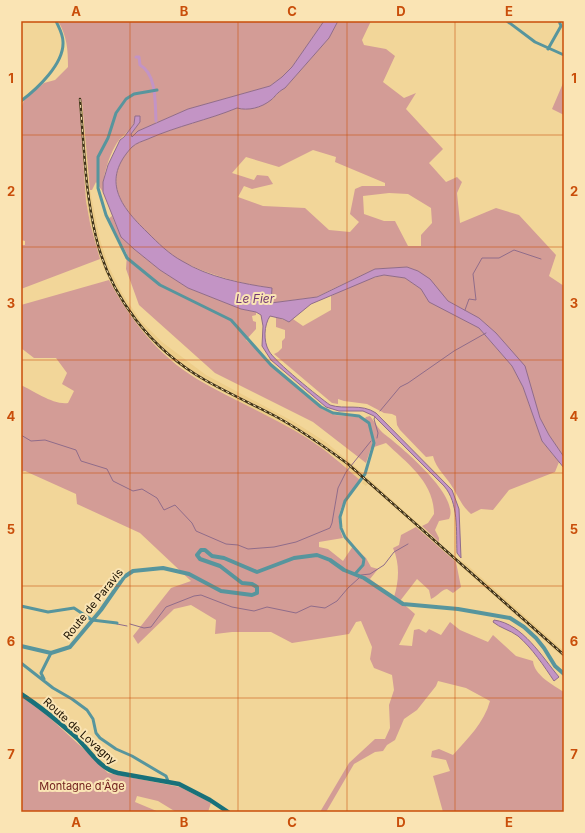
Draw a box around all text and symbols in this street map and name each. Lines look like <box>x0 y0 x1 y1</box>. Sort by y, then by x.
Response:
text: A <box>71 3 81 19</box>
text: B <box>180 3 189 19</box>
text: C <box>287 3 297 19</box>
text: D <box>396 3 406 19</box>
text: E <box>505 3 513 19</box>
text: 1 <box>8 70 14 86</box>
text: 1 <box>571 70 577 86</box>
text: 2 <box>7 183 15 199</box>
text: 2 <box>570 183 578 199</box>
water label: Le Fier <box>236 291 275 306</box>
text: 3 <box>7 295 15 311</box>
text: 3 <box>570 295 578 311</box>
text: 4 <box>7 408 16 424</box>
text: 4 <box>570 408 579 424</box>
text: 5 <box>7 521 15 537</box>
text: 5 <box>570 521 578 537</box>
street label: Route de Paravis <box>60 566 126 642</box>
text: 6 <box>7 633 15 649</box>
text: 6 <box>570 633 578 649</box>
street label: Route de Lovagny <box>41 695 119 767</box>
text: 7 <box>7 746 15 762</box>
text: 7 <box>570 746 578 762</box>
park label: Montagne d'Âge <box>39 779 125 793</box>
text: A <box>71 814 81 830</box>
text: B <box>180 814 189 830</box>
text: C <box>287 814 297 830</box>
text: D <box>396 814 406 830</box>
text: E <box>505 814 513 830</box>

